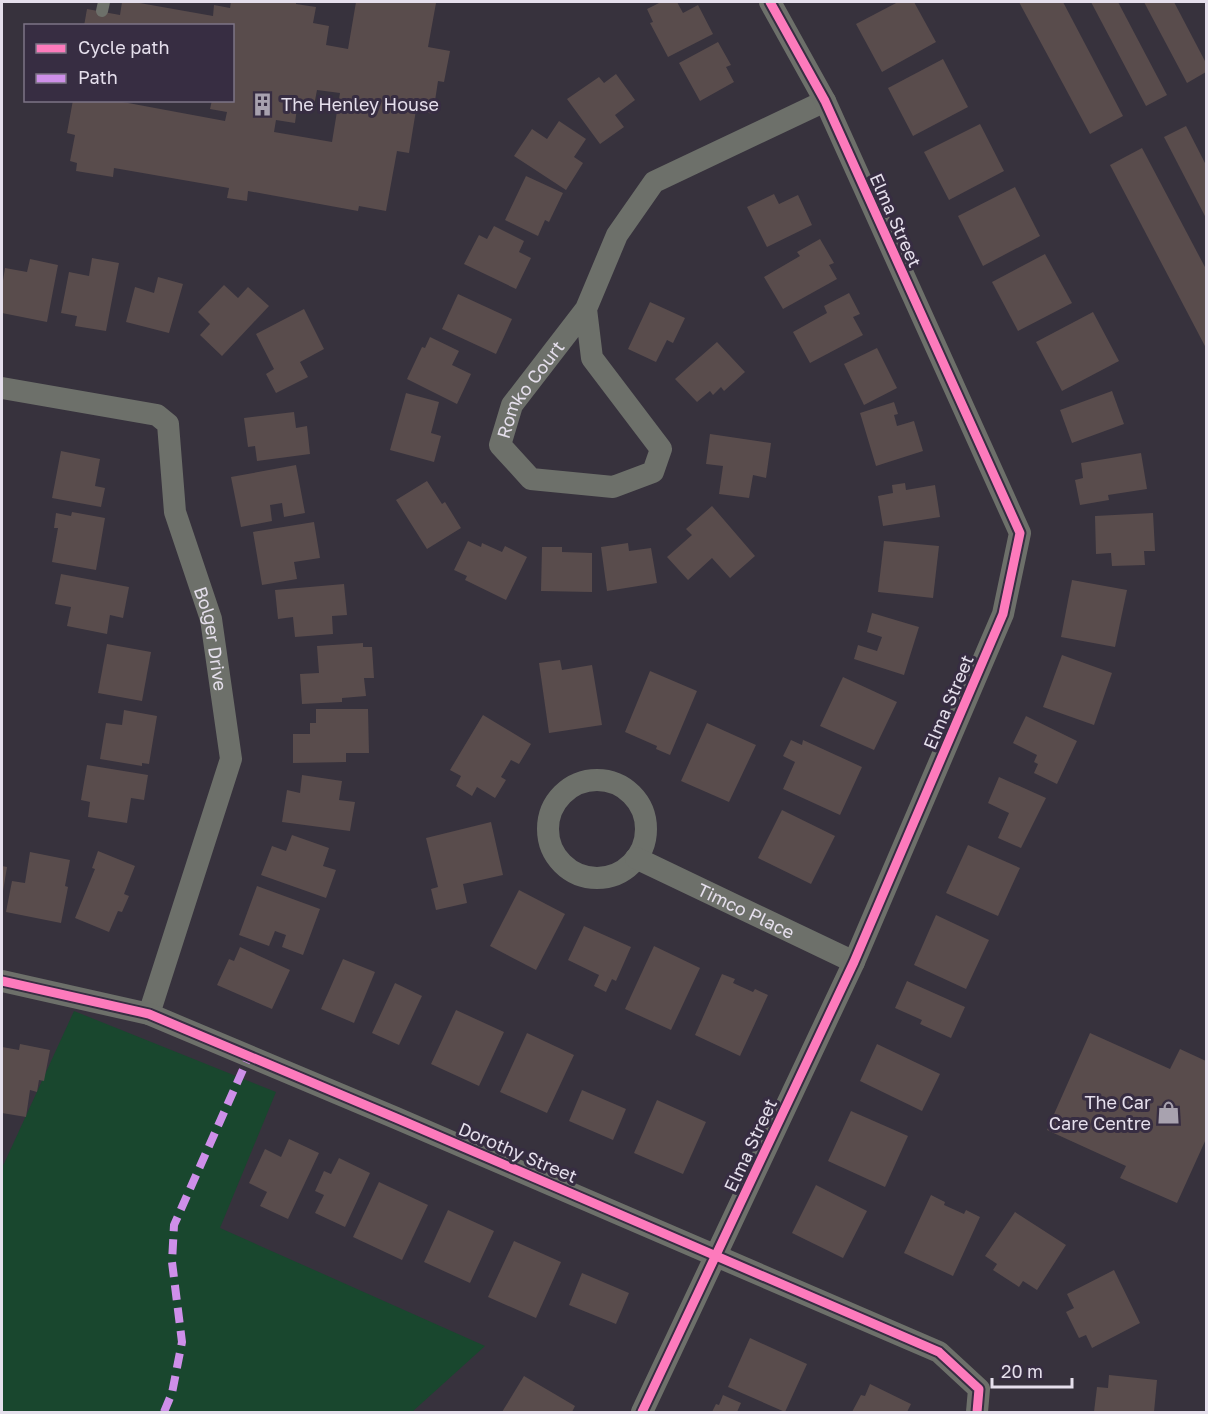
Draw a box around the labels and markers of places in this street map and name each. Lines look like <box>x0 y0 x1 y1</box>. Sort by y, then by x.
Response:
building icon: The Henley House <box>250 91 276 117</box>
place label: The Henley House <box>281 93 439 115</box>
place label: The Car Care Centre <box>1049 1091 1151 1134</box>
shop icon: The Car Care Centre <box>1156 1099 1182 1125</box>

